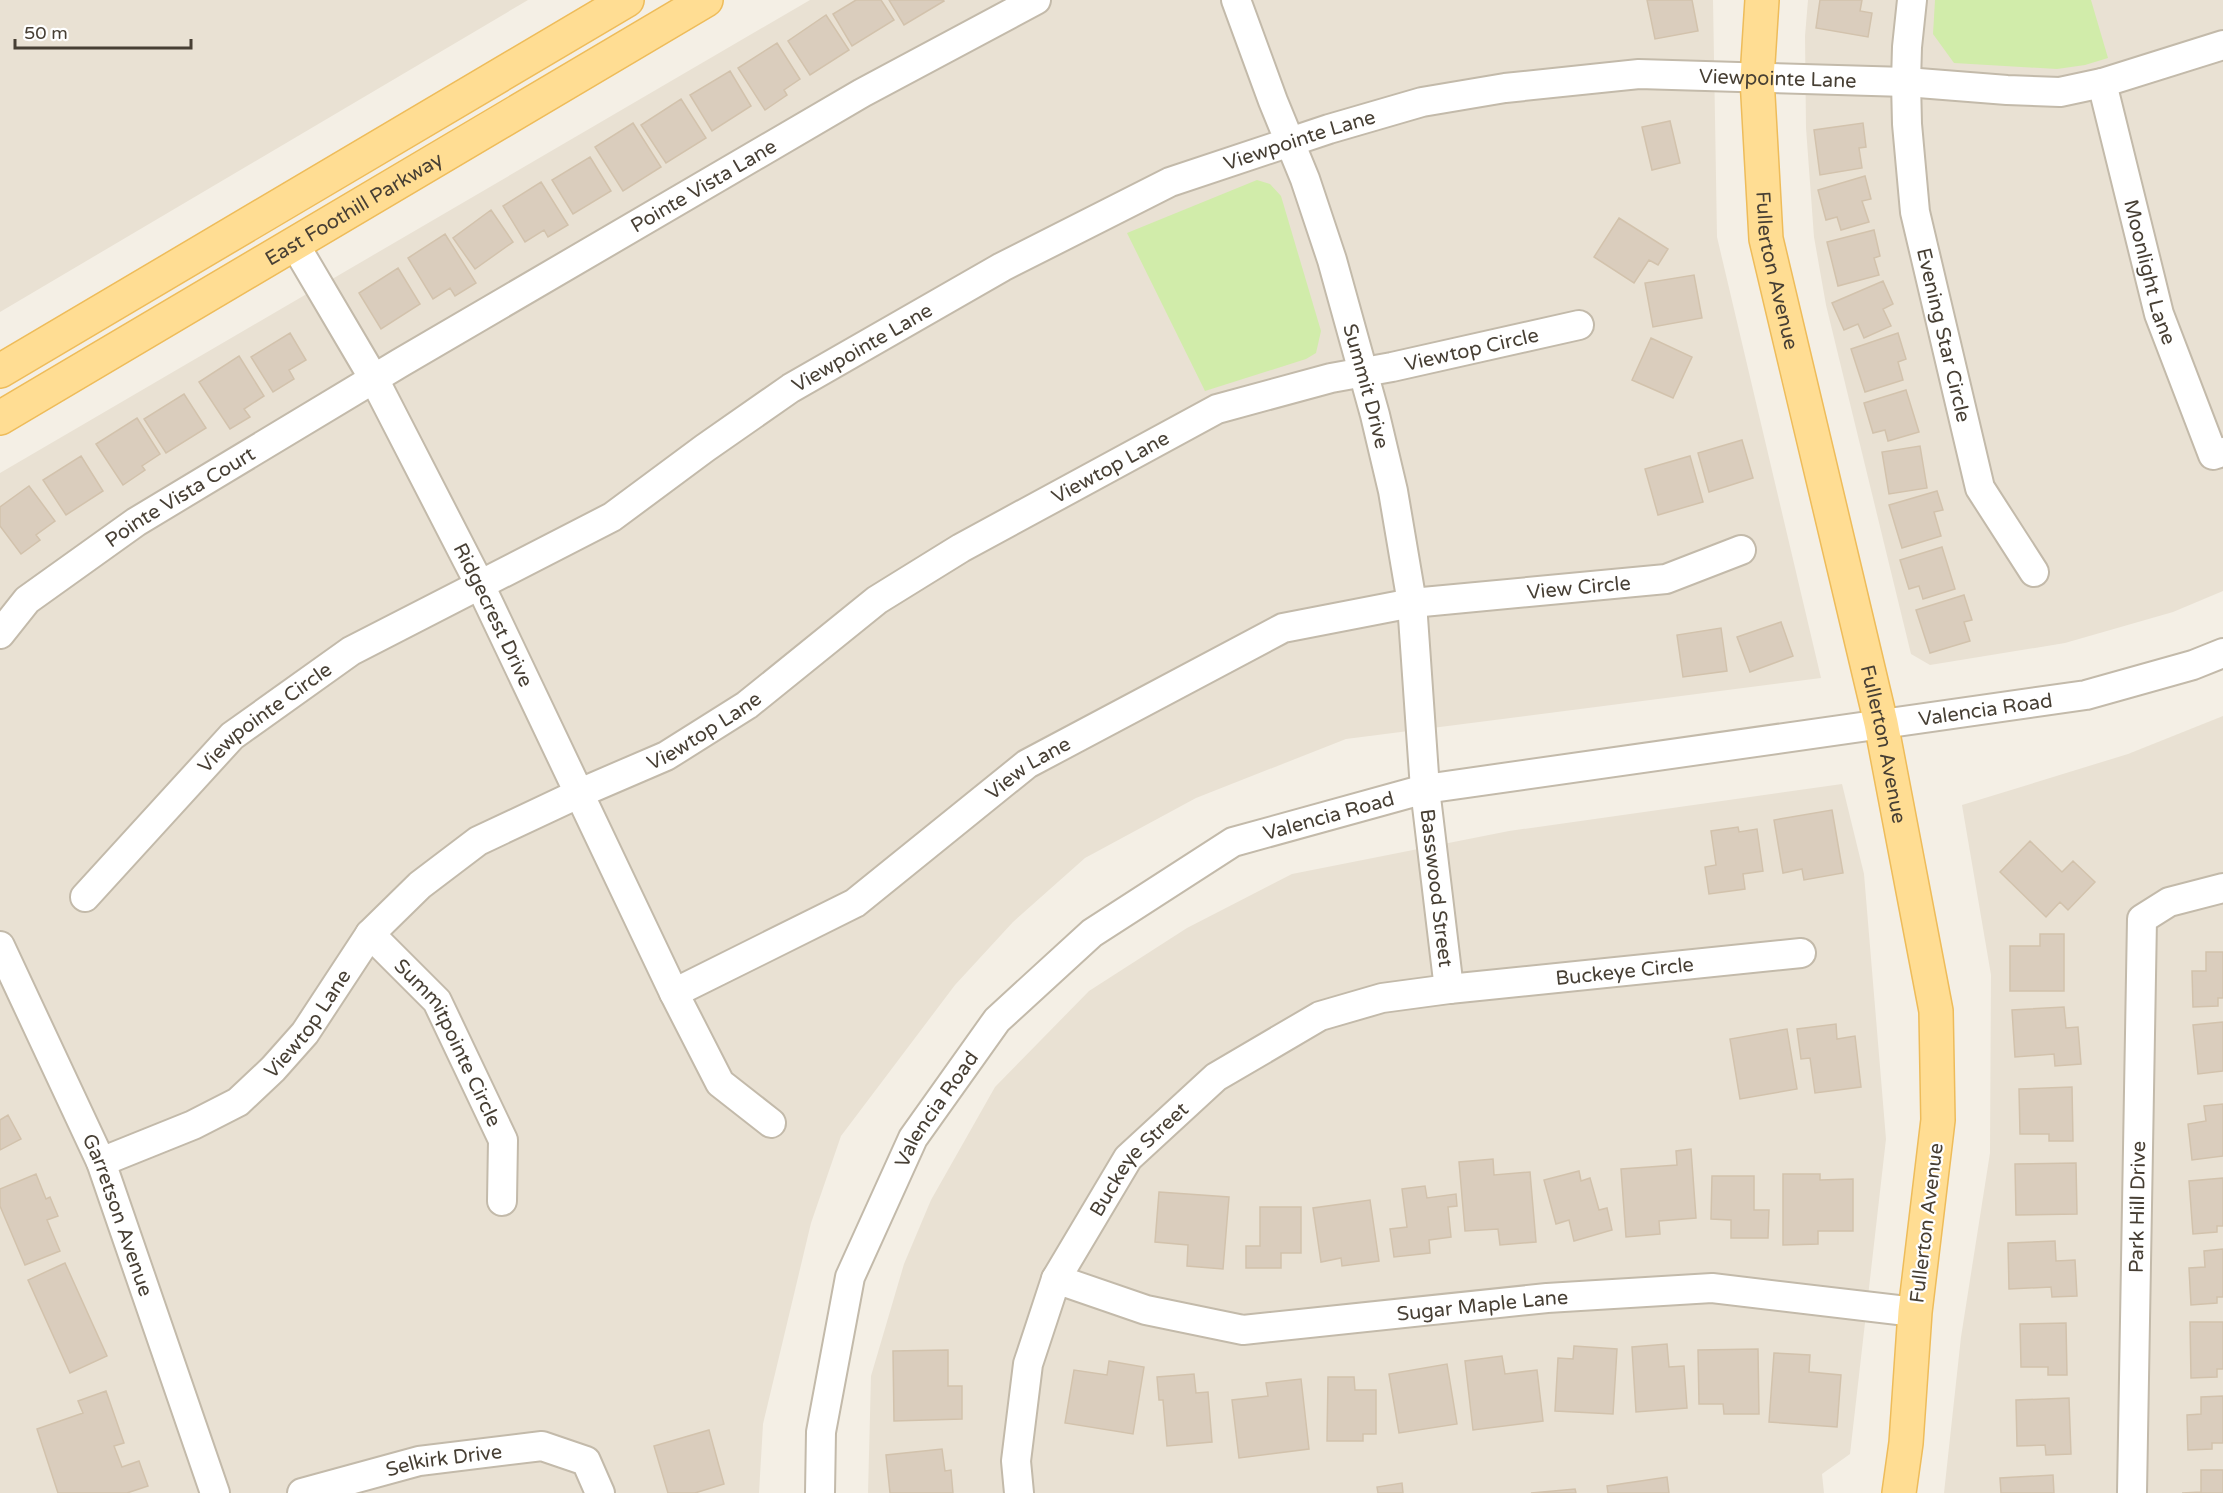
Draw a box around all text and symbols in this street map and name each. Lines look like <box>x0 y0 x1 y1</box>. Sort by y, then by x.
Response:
scale bar <box>15 12 190 50</box>
text: 50 m <box>24 22 68 44</box>
street label: Viewpointe Lane <box>1699 65 1857 94</box>
street label: Viewpointe Lane <box>1221 105 1378 176</box>
street label: Pointe Vista Lane <box>627 135 781 239</box>
street label: East Foothill Parkway <box>261 148 447 271</box>
street label: Fullerton Avenue <box>1750 190 1803 352</box>
street label: Moonlight Lane <box>2118 197 2181 348</box>
street label: Evening Star Circle <box>1911 246 1975 425</box>
street label: Viewpointe Lane <box>788 299 937 398</box>
street label: Summit Drive <box>1337 321 1394 451</box>
street label: Viewtop Circle <box>1402 323 1541 377</box>
street label: Viewtop Lane <box>1048 426 1174 509</box>
street label: Pointe Vista Court <box>101 442 260 553</box>
street label: Ridgecrest Drive <box>448 539 538 691</box>
street label: View Circle <box>1526 571 1632 605</box>
street label: Viewpointe Circle <box>193 658 337 778</box>
street label: Fullerton Avenue <box>1855 663 1911 825</box>
street label: Viewtop Lane <box>644 687 767 776</box>
street label: Valencia Road <box>1917 689 2054 732</box>
street label: View Lane <box>981 732 1075 805</box>
street label: Valencia Road <box>1261 787 1397 846</box>
street label: Basswood Street <box>1414 808 1457 969</box>
street label: Buckeye Circle <box>1554 953 1695 991</box>
street label: Summitpointe Circle <box>389 954 506 1131</box>
street label: Viewtop Lane <box>260 965 356 1084</box>
street label: Valencia Road <box>890 1047 984 1171</box>
street label: Buckeye Street <box>1085 1097 1194 1221</box>
street label: Garretson Avenue <box>76 1130 157 1300</box>
street label: Park Hill Drive <box>2125 1141 2151 1273</box>
street label: Fullerton Avenue <box>1905 1142 1949 1305</box>
street label: Sugar Maple Lane <box>1396 1286 1569 1327</box>
street label: Selkirk Drive <box>383 1440 503 1483</box>

